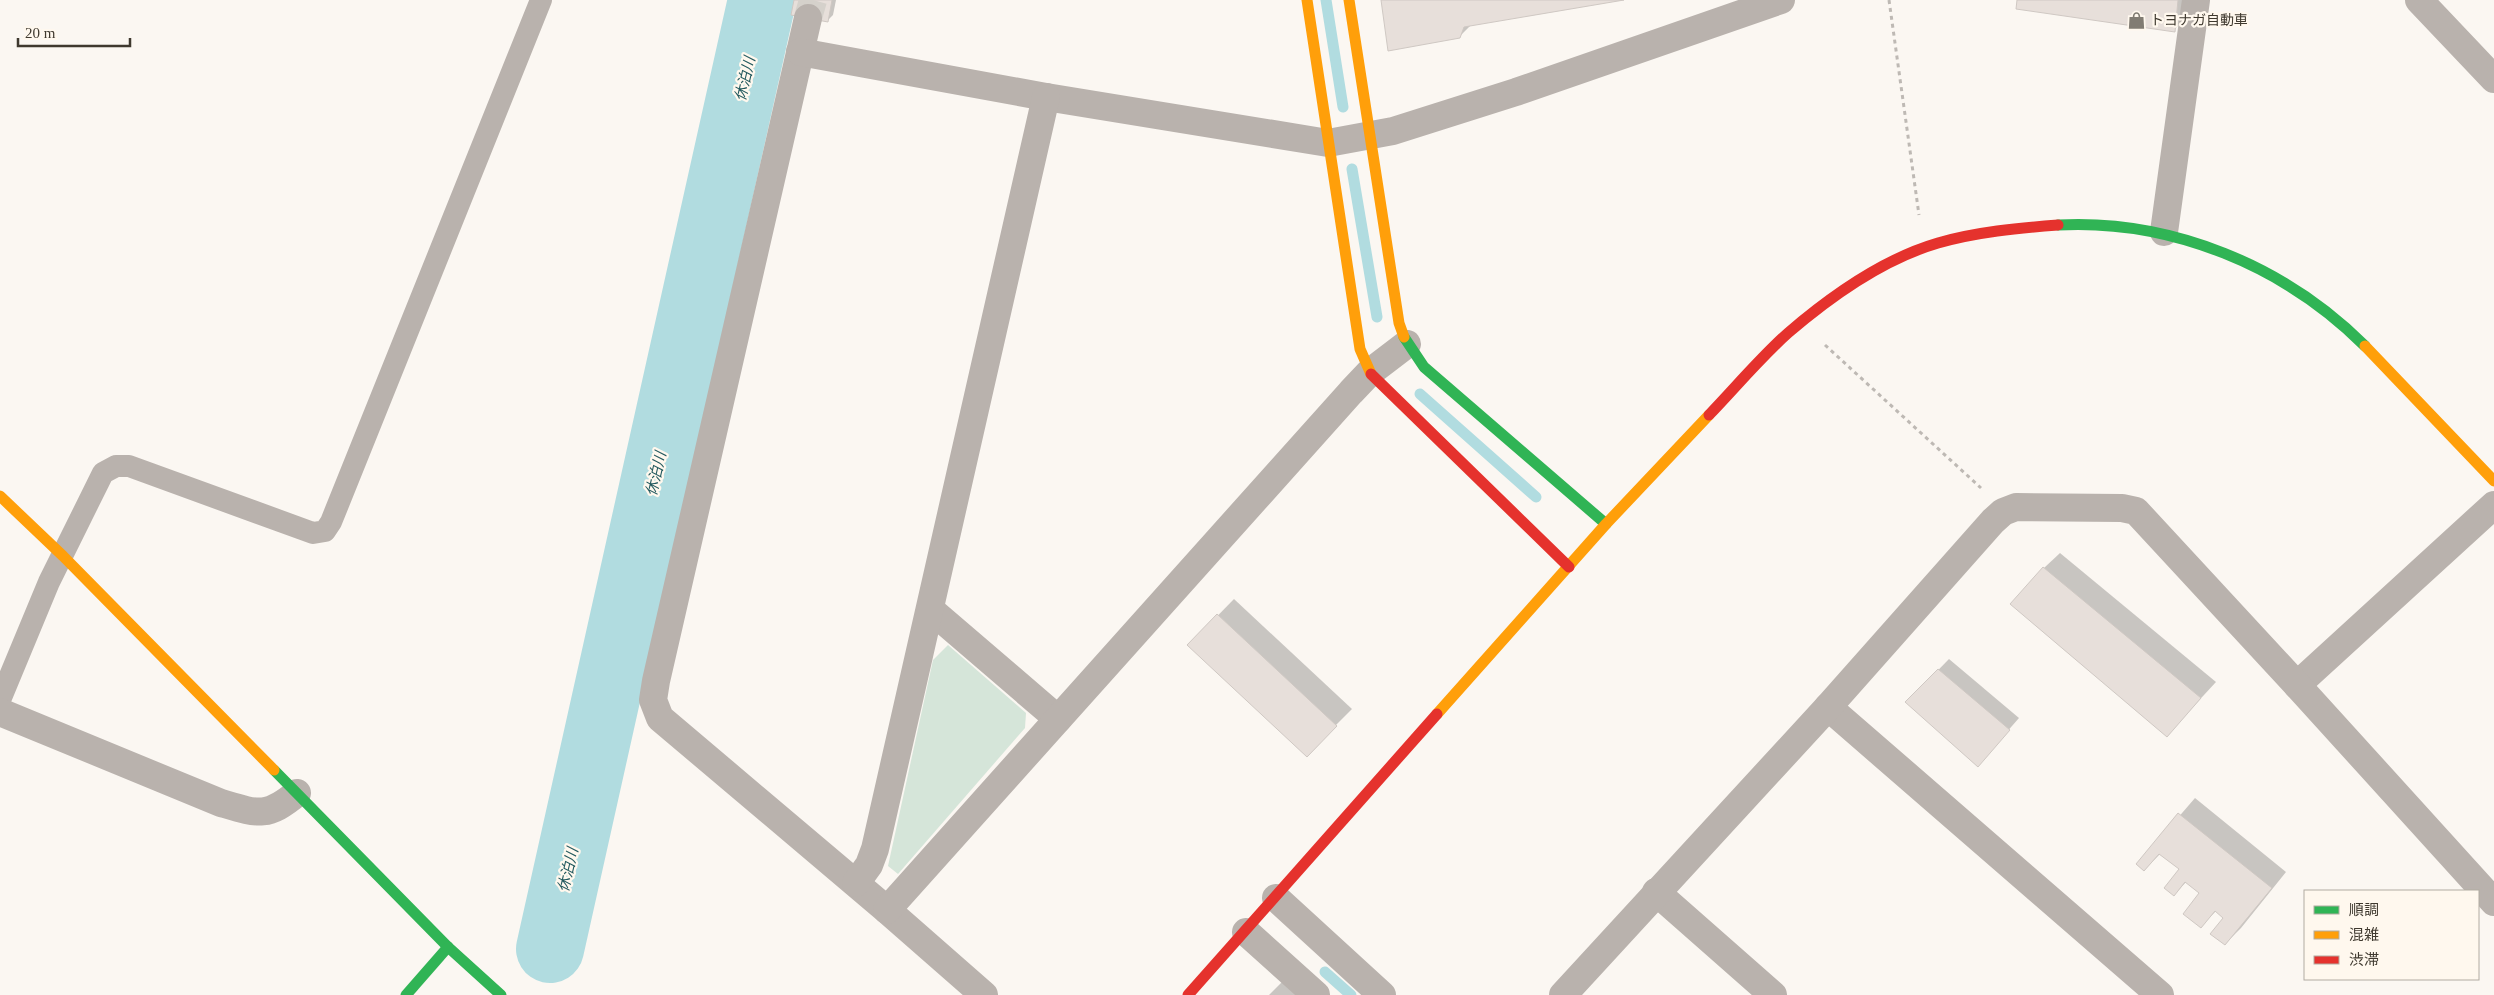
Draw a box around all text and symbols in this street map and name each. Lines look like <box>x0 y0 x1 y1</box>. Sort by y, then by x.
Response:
shop icon: トヨナガ自動車 <box>2126 10 2146 30</box>
place label: トヨナガ自動車 <box>2150 13 2248 28</box>
scale bar <box>18 15 130 47</box>
text: 20 m <box>25 25 56 41</box>
water label: 休泊川 <box>732 53 758 103</box>
water label: 休泊川 <box>643 448 669 498</box>
water label: 休泊川 <box>555 844 581 894</box>
legend <box>2304 890 2479 980</box>
text: 順調 <box>2349 902 2379 918</box>
text: 混雑 <box>2349 927 2379 943</box>
text: 渋滞 <box>2349 952 2379 968</box>

